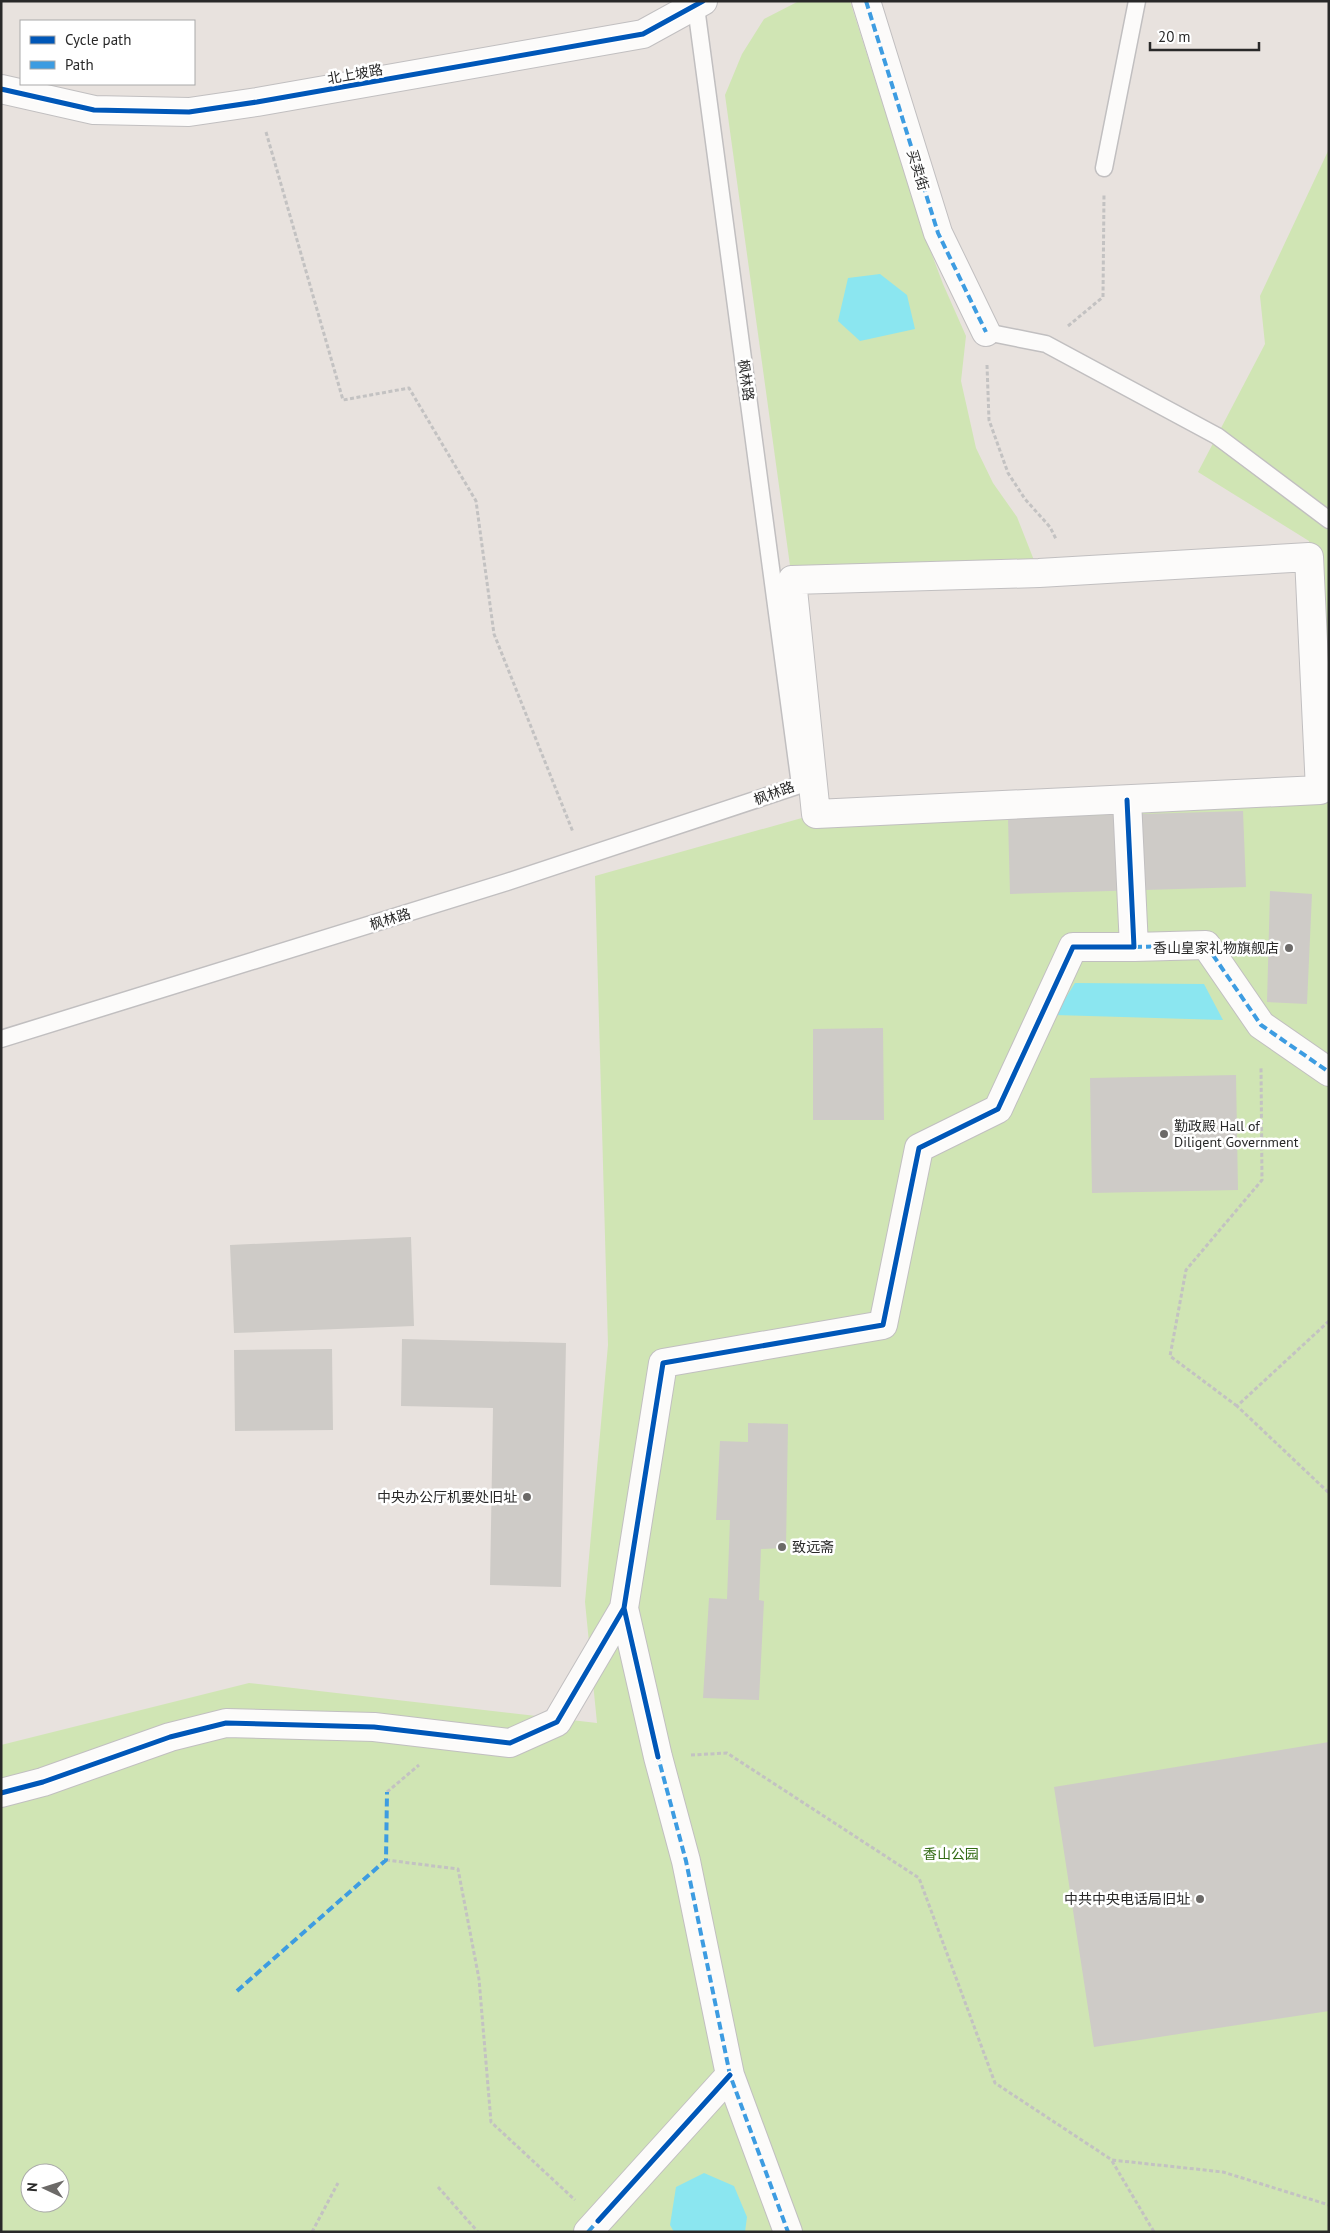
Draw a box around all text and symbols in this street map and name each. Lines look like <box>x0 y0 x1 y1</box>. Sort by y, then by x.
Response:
legend <box>20 20 195 85</box>
scale bar <box>1150 20 1259 52</box>
text: 20 m <box>1158 27 1191 46</box>
text: Cycle path <box>65 30 131 49</box>
text: Path <box>65 55 94 74</box>
street label: 北上坡路 <box>326 60 384 88</box>
street label: 买卖街 <box>903 147 933 193</box>
street label: 枫林路 <box>734 358 758 402</box>
street label: 枫林路 <box>751 777 797 809</box>
street label: 枫林路 <box>367 904 413 934</box>
place label: 香山皇家礼物旗舰店 <box>1153 939 1279 957</box>
marker: 香山皇家礼物旗舰店 <box>1283 942 1295 954</box>
place label: 勤政殿 Hall of Diligent Government <box>1174 1117 1299 1151</box>
marker: 勤政殿 Hall of Diligent Government <box>1158 1128 1170 1140</box>
place label: 中央办公厅机要处旧址 <box>377 1488 517 1506</box>
marker: 中央办公厅机要处旧址 <box>521 1491 533 1503</box>
place label: 致远斋 <box>792 1538 834 1556</box>
marker: 致远斋 <box>776 1541 788 1553</box>
park label: 香山公园 <box>923 1845 979 1863</box>
place label: 中共中央电话局旧址 <box>1064 1890 1190 1908</box>
marker: 中共中央电话局旧址 <box>1194 1893 1206 1905</box>
north arrow <box>20 2163 70 2213</box>
text: N <box>23 2182 41 2192</box>

